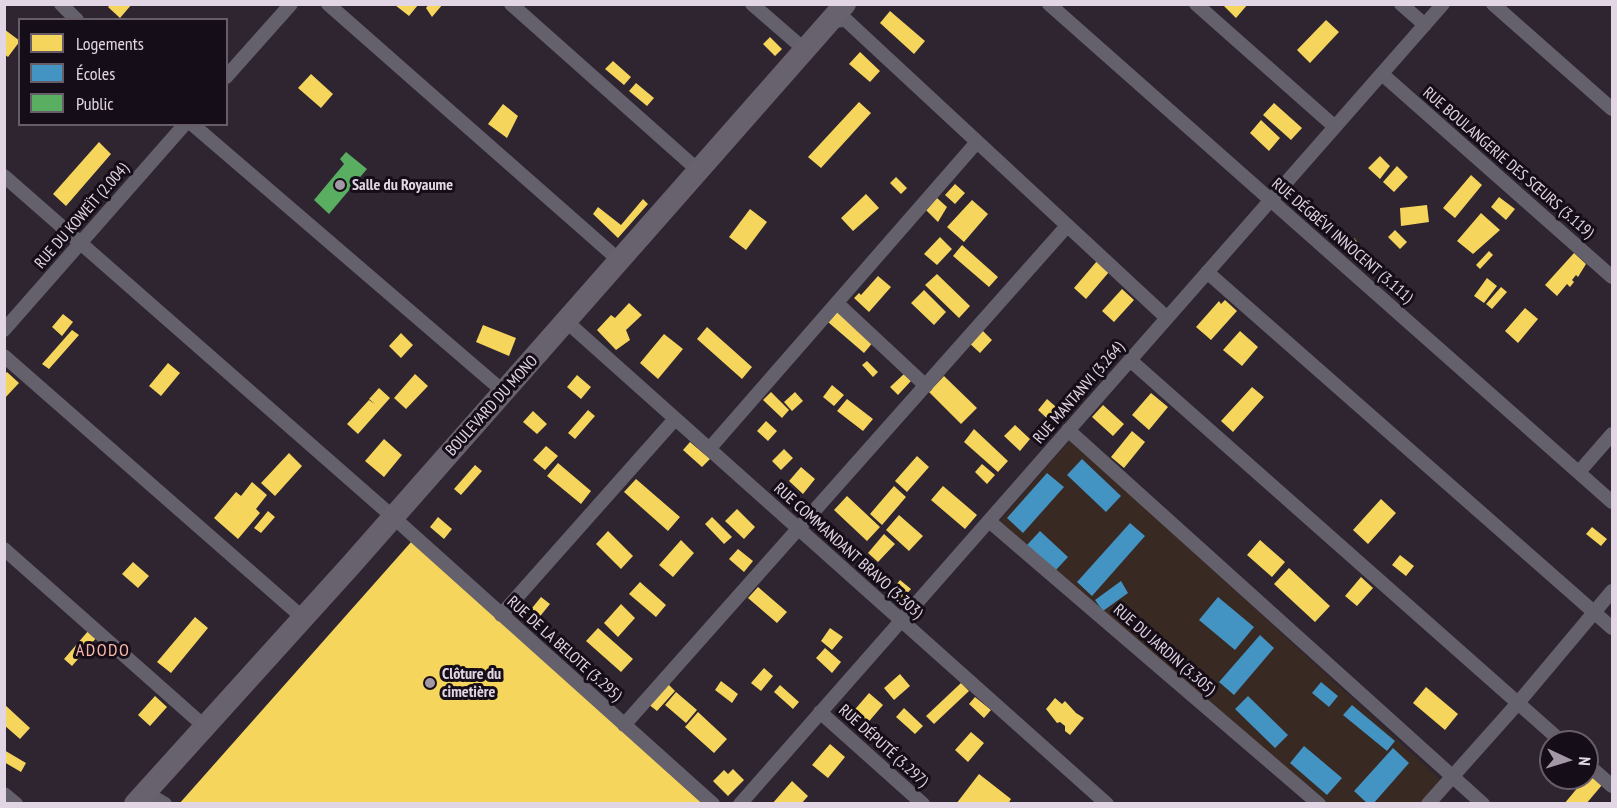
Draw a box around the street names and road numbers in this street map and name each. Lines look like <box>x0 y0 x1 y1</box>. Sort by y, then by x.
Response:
street label: RUE BOULANGERIE DES SŒURS (3.119) <box>1419 84 1597 242</box>
street label: RUE DU KOWEÏT (2.004) <box>31 159 133 273</box>
street label: RUE DÉGBÉVI INNOCENT (3.111) <box>1268 175 1416 307</box>
street label: RUE MANTANVI (3.264) <box>1030 338 1128 448</box>
street label: BOULEVARD DU MONO <box>442 352 542 460</box>
street label: RUE COMMANDANT BRAVO (3.303) <box>770 479 926 623</box>
street label: RUE DE LA BELOTE (3.295) <box>503 593 625 705</box>
street label: RUE DU JARDIN (3.305) <box>1109 601 1219 699</box>
street label: RUE DÉPUTÉ (3.297) <box>834 701 932 791</box>

